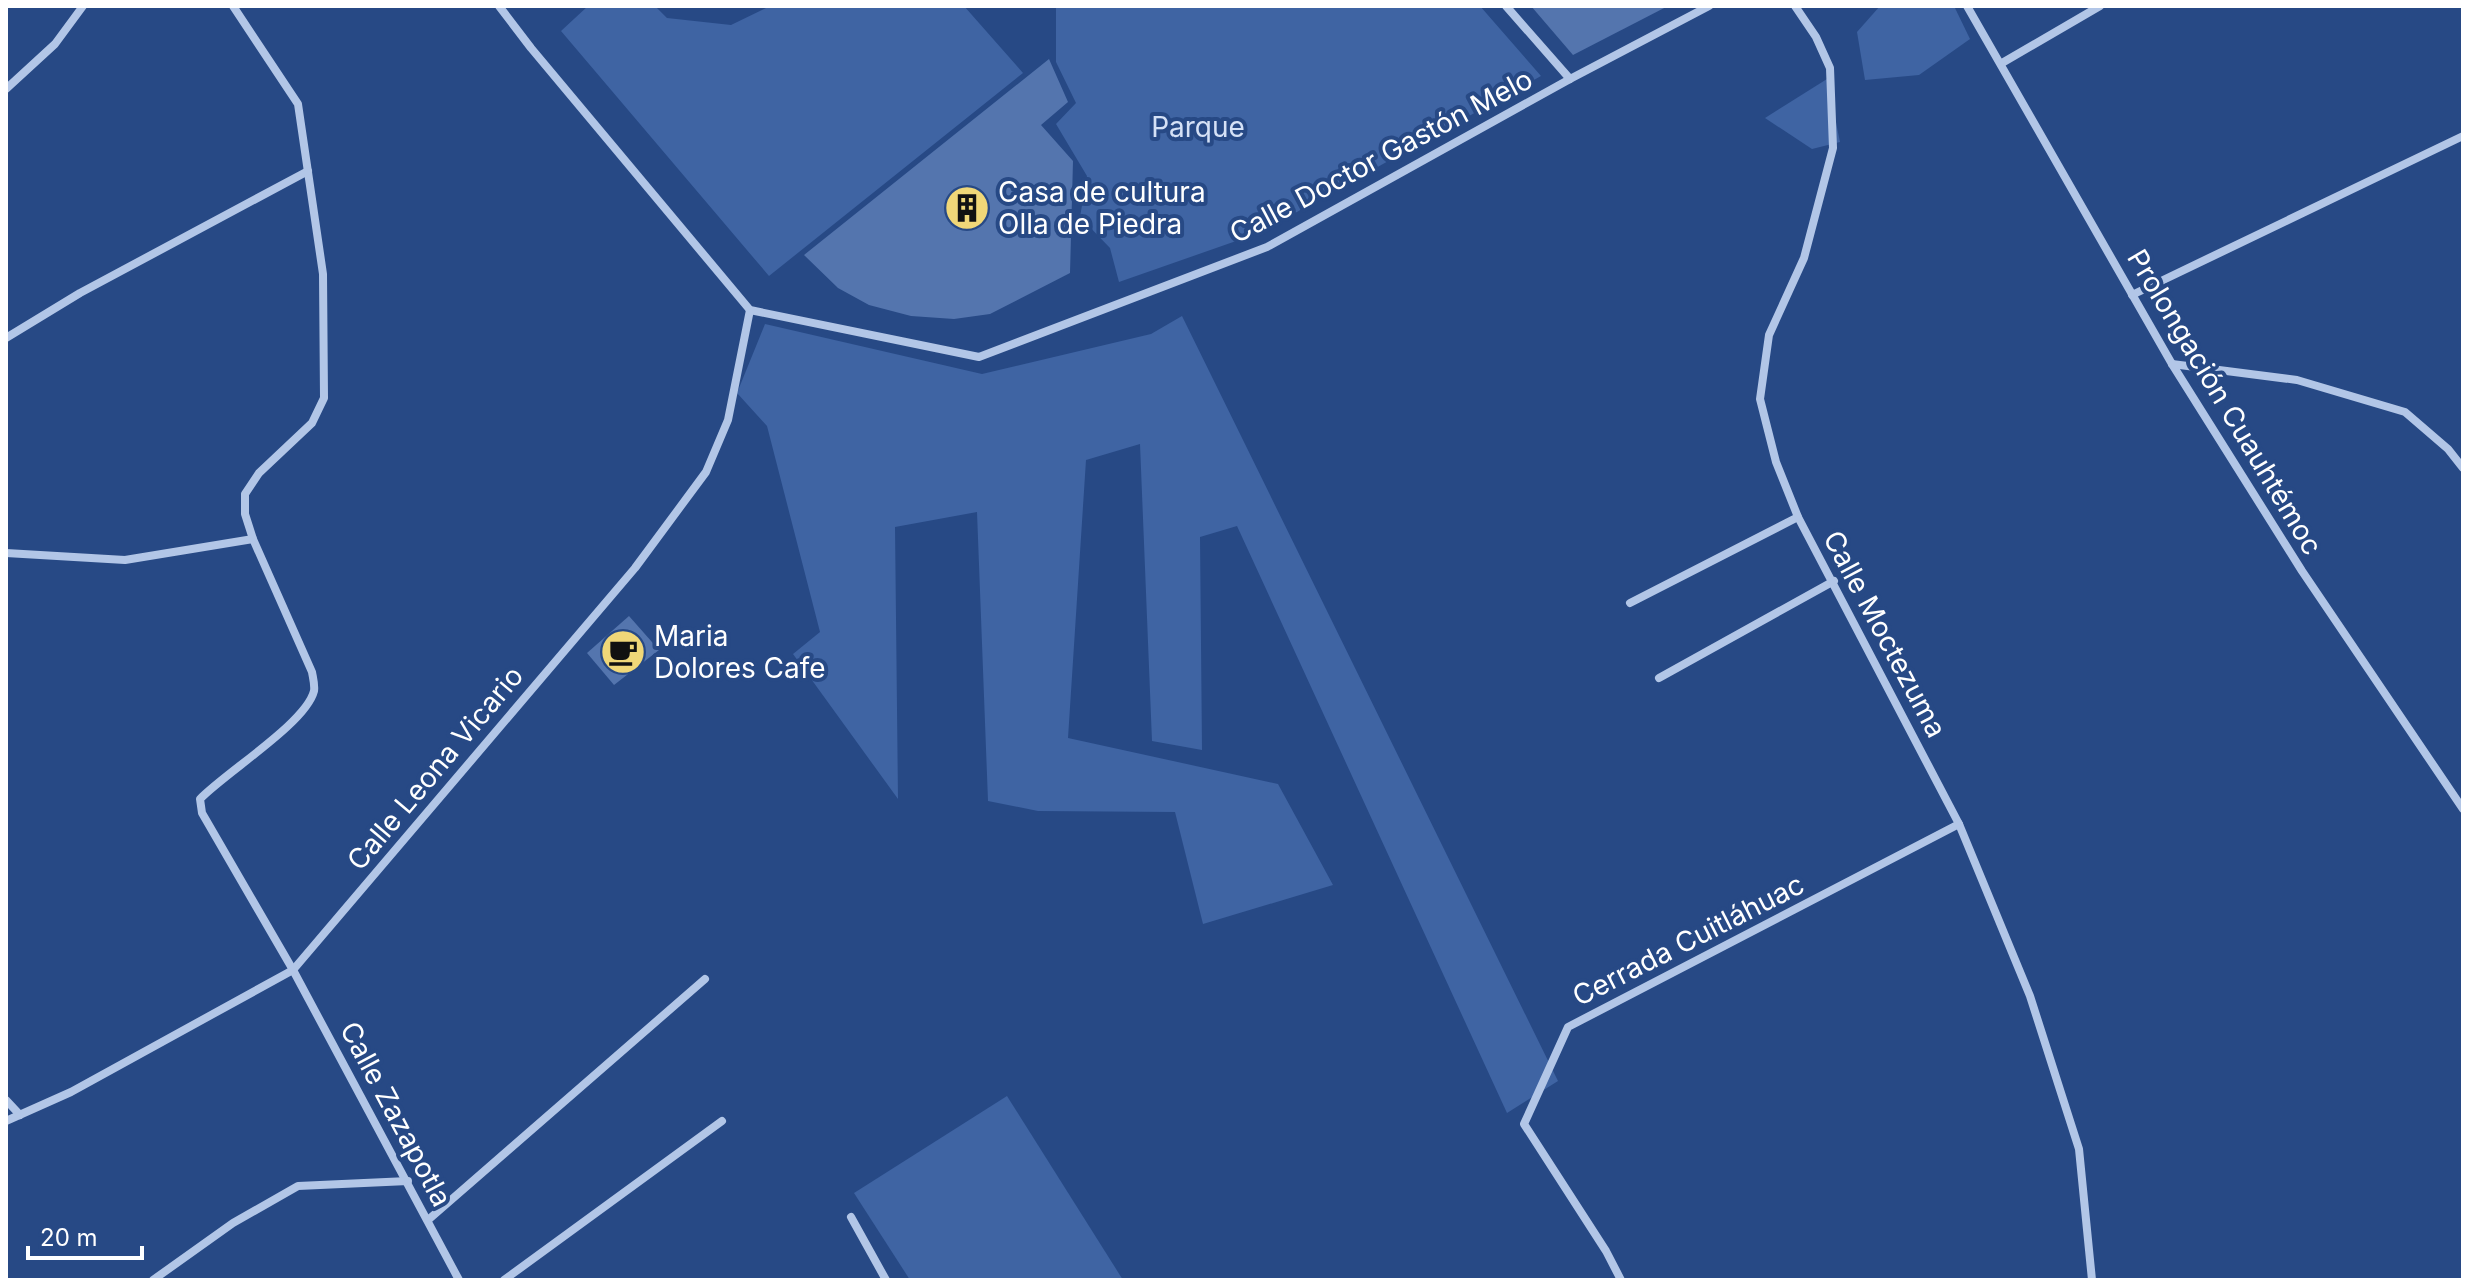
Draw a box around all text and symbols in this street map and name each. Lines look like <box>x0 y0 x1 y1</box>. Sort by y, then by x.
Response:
street label: Calle Doctor Gastón Melo <box>1224 62 1538 250</box>
park label: Parque <box>1151 110 1245 144</box>
place label: Casa de cultura Olla de Piedra <box>998 175 1206 241</box>
building icon: Casa de cultura Olla de Piedra <box>943 184 991 232</box>
street label: Prolongación Cuauhtémoc <box>2120 243 2330 561</box>
street label: Calle Moctezuma <box>1816 525 1954 743</box>
place label: Maria Dolores Cafe <box>654 619 826 685</box>
cafe icon: Maria Dolores Cafe <box>599 628 647 676</box>
street label: Calle Leona Vicario <box>340 659 530 877</box>
street label: Cerrada Cuitláhuac <box>1567 867 1809 1013</box>
street label: Calle Zazapotla <box>333 1016 459 1212</box>
scale bar <box>28 1210 142 1260</box>
text: 20 m <box>40 1223 98 1252</box>

